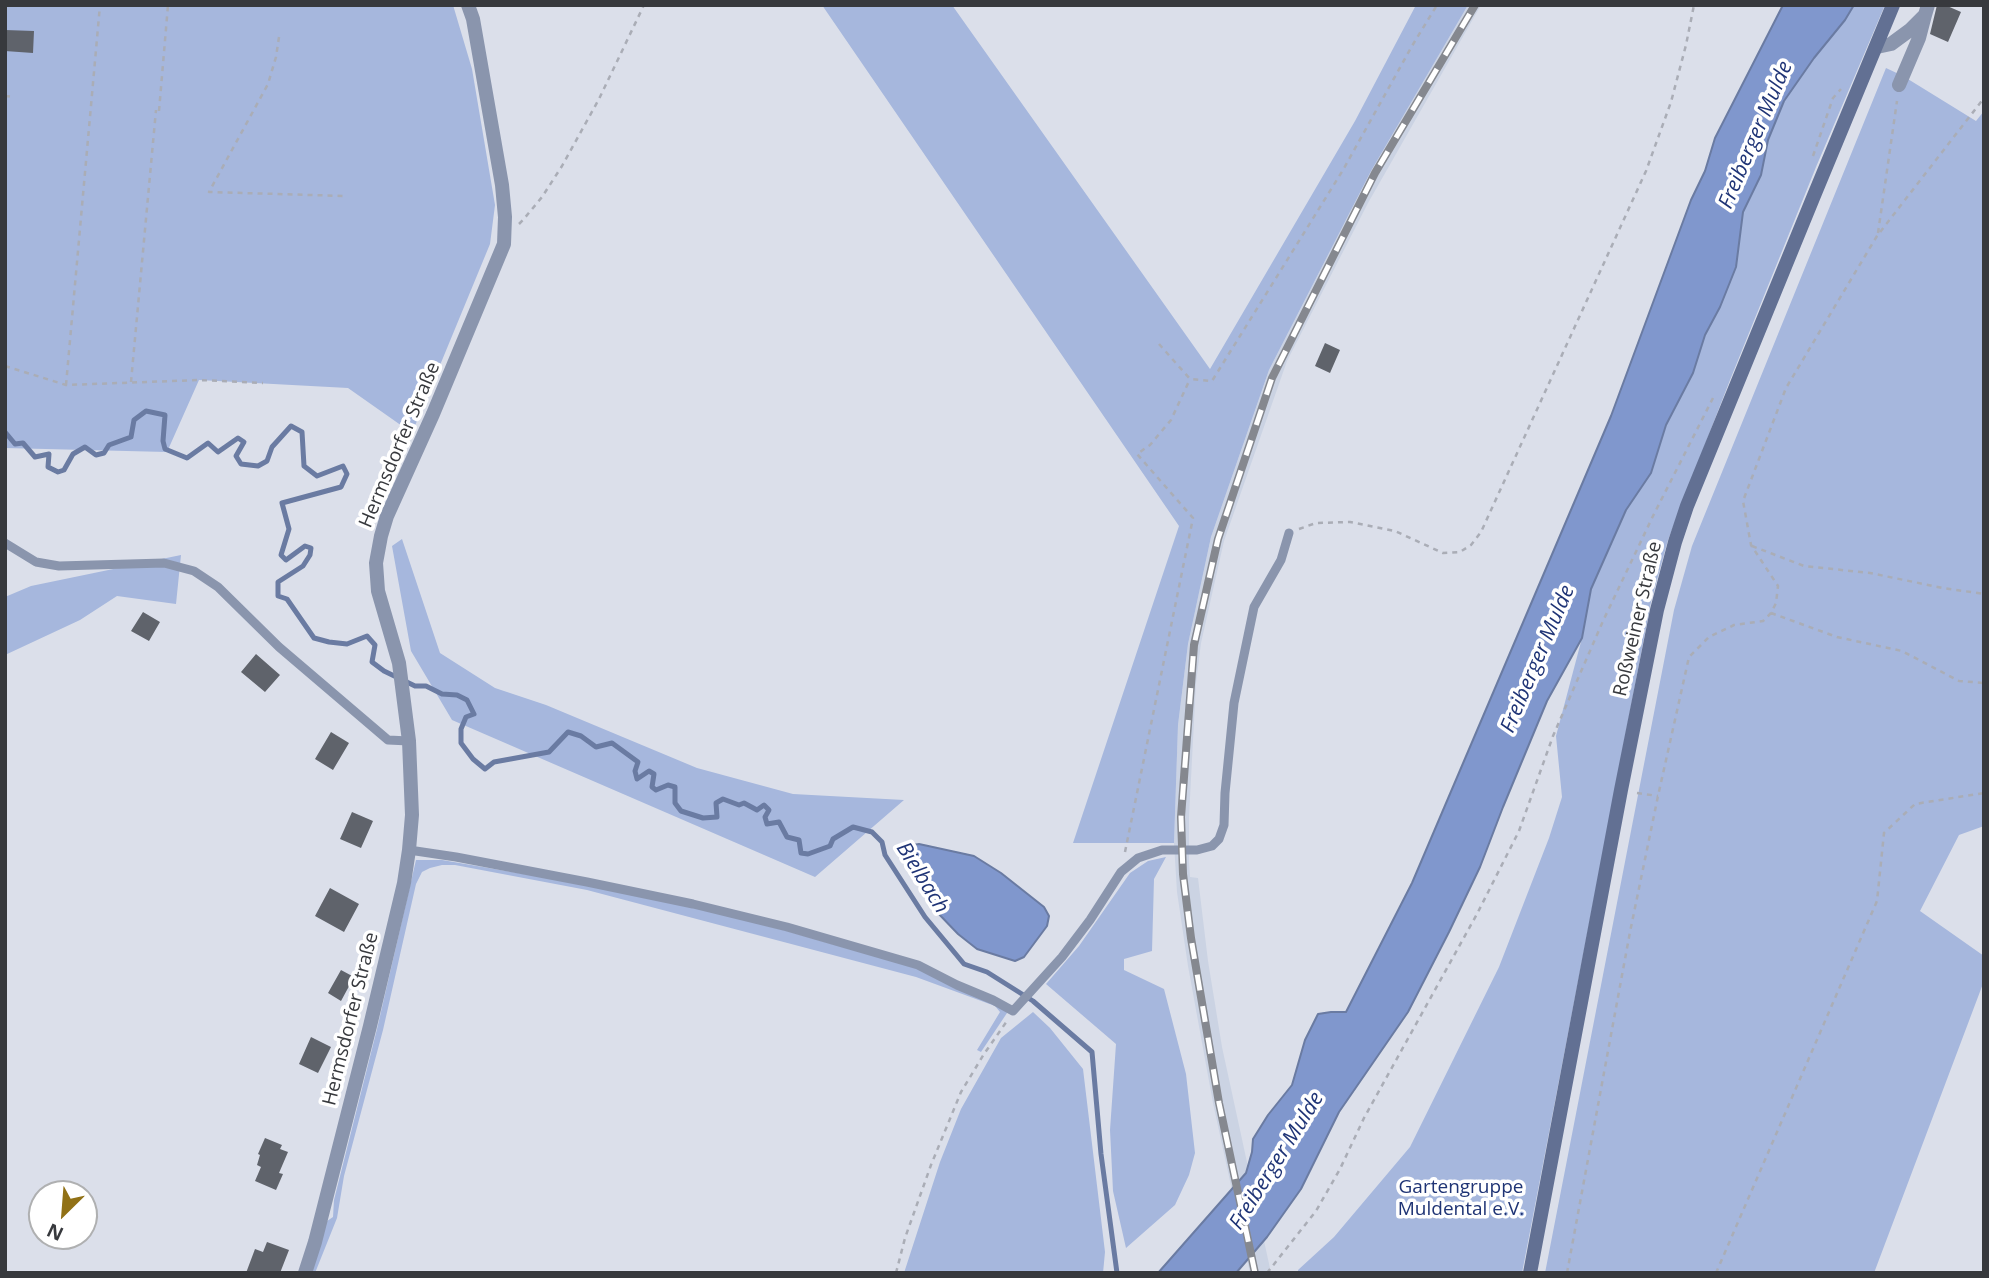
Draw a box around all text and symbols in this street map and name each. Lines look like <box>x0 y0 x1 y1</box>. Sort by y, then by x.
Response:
water label: Freiberger Mulde <box>1714 58 1798 212</box>
street label: Hermsdorfer Straße <box>355 359 445 531</box>
street label: Roßweiner Straße <box>1609 539 1667 699</box>
water label: Freiberger Mulde <box>1496 582 1580 736</box>
water label: Bielbach <box>890 838 954 918</box>
street label: Hermsdorfer Straße <box>318 930 384 1108</box>
water label: Freiberger Mulde <box>1225 1087 1329 1235</box>
park label: Gartengruppe Muldental e.V. <box>1398 1177 1524 1221</box>
north arrow <box>28 1180 98 1250</box>
text: N <box>42 1217 67 1247</box>

